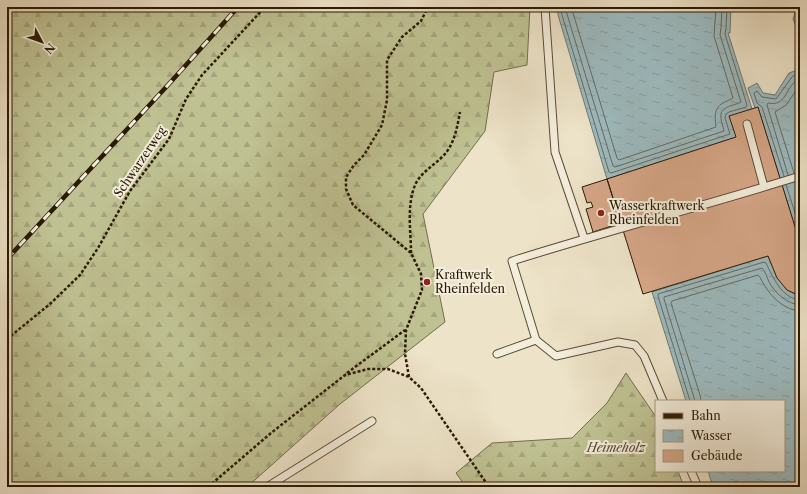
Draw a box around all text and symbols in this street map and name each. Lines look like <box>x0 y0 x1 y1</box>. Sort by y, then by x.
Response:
north arrow <box>22 22 62 62</box>
text: N <box>41 40 58 57</box>
street label: Schwarzerweg <box>110 123 169 200</box>
place label: Wasserkraftwerk Rheinfelden <box>608 198 706 227</box>
marker: Wasserkraftwerk Rheinfelden <box>596 208 606 218</box>
place label: Kraftwerk Rheinfelden <box>435 267 506 296</box>
marker: Kraftwerk Rheinfelden <box>422 277 432 287</box>
legend <box>655 400 785 472</box>
text: Bahn <box>691 408 721 423</box>
text: Wasser <box>690 428 732 443</box>
park label: Heimeholz <box>586 440 646 455</box>
text: Gebäude <box>691 448 743 463</box>

